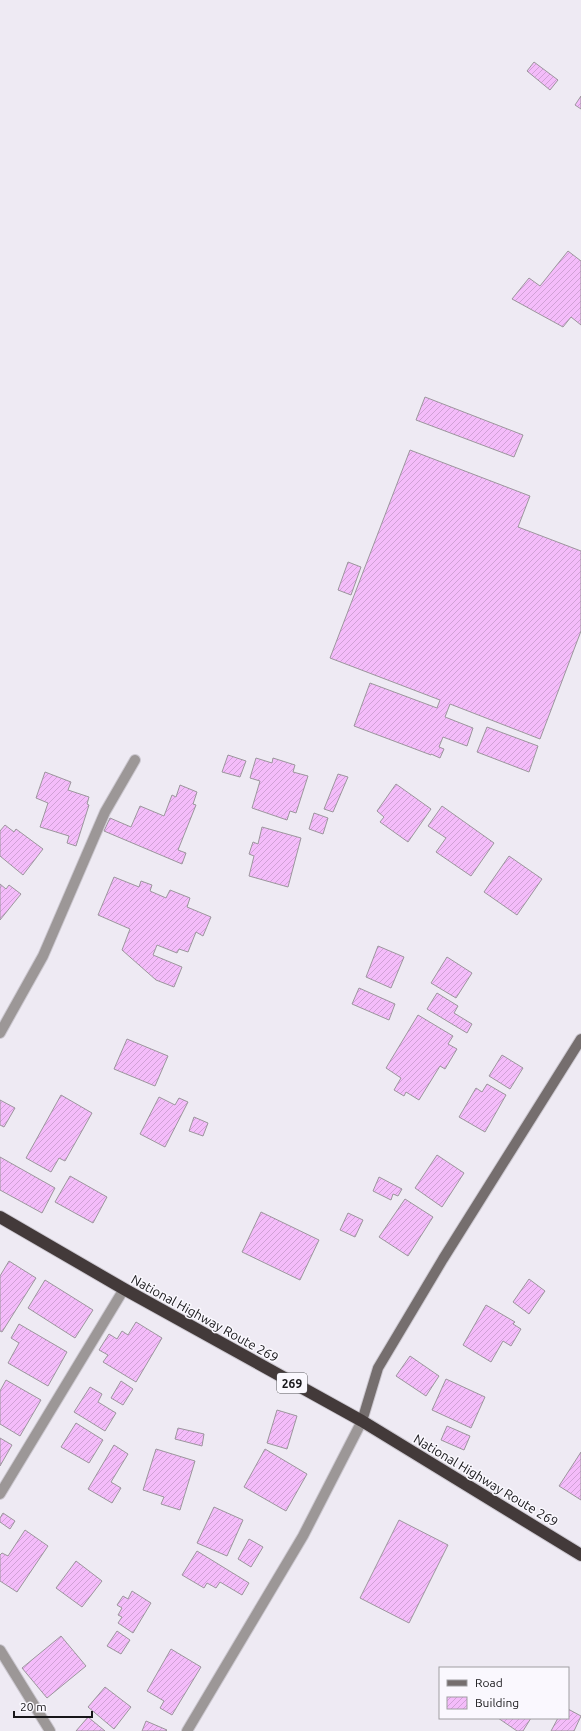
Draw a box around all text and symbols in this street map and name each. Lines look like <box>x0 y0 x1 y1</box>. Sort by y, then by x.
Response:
street label: National Highway Route 269 <box>129 1272 281 1364</box>
road number: 269 <box>277 1373 307 1393</box>
street label: National Highway Route 269 <box>411 1431 561 1529</box>
legend <box>439 1667 569 1719</box>
text: Road <box>475 1676 503 1689</box>
scale bar <box>14 1693 92 1719</box>
text: Building <box>475 1696 519 1709</box>
text: 20 m <box>20 1700 47 1713</box>

